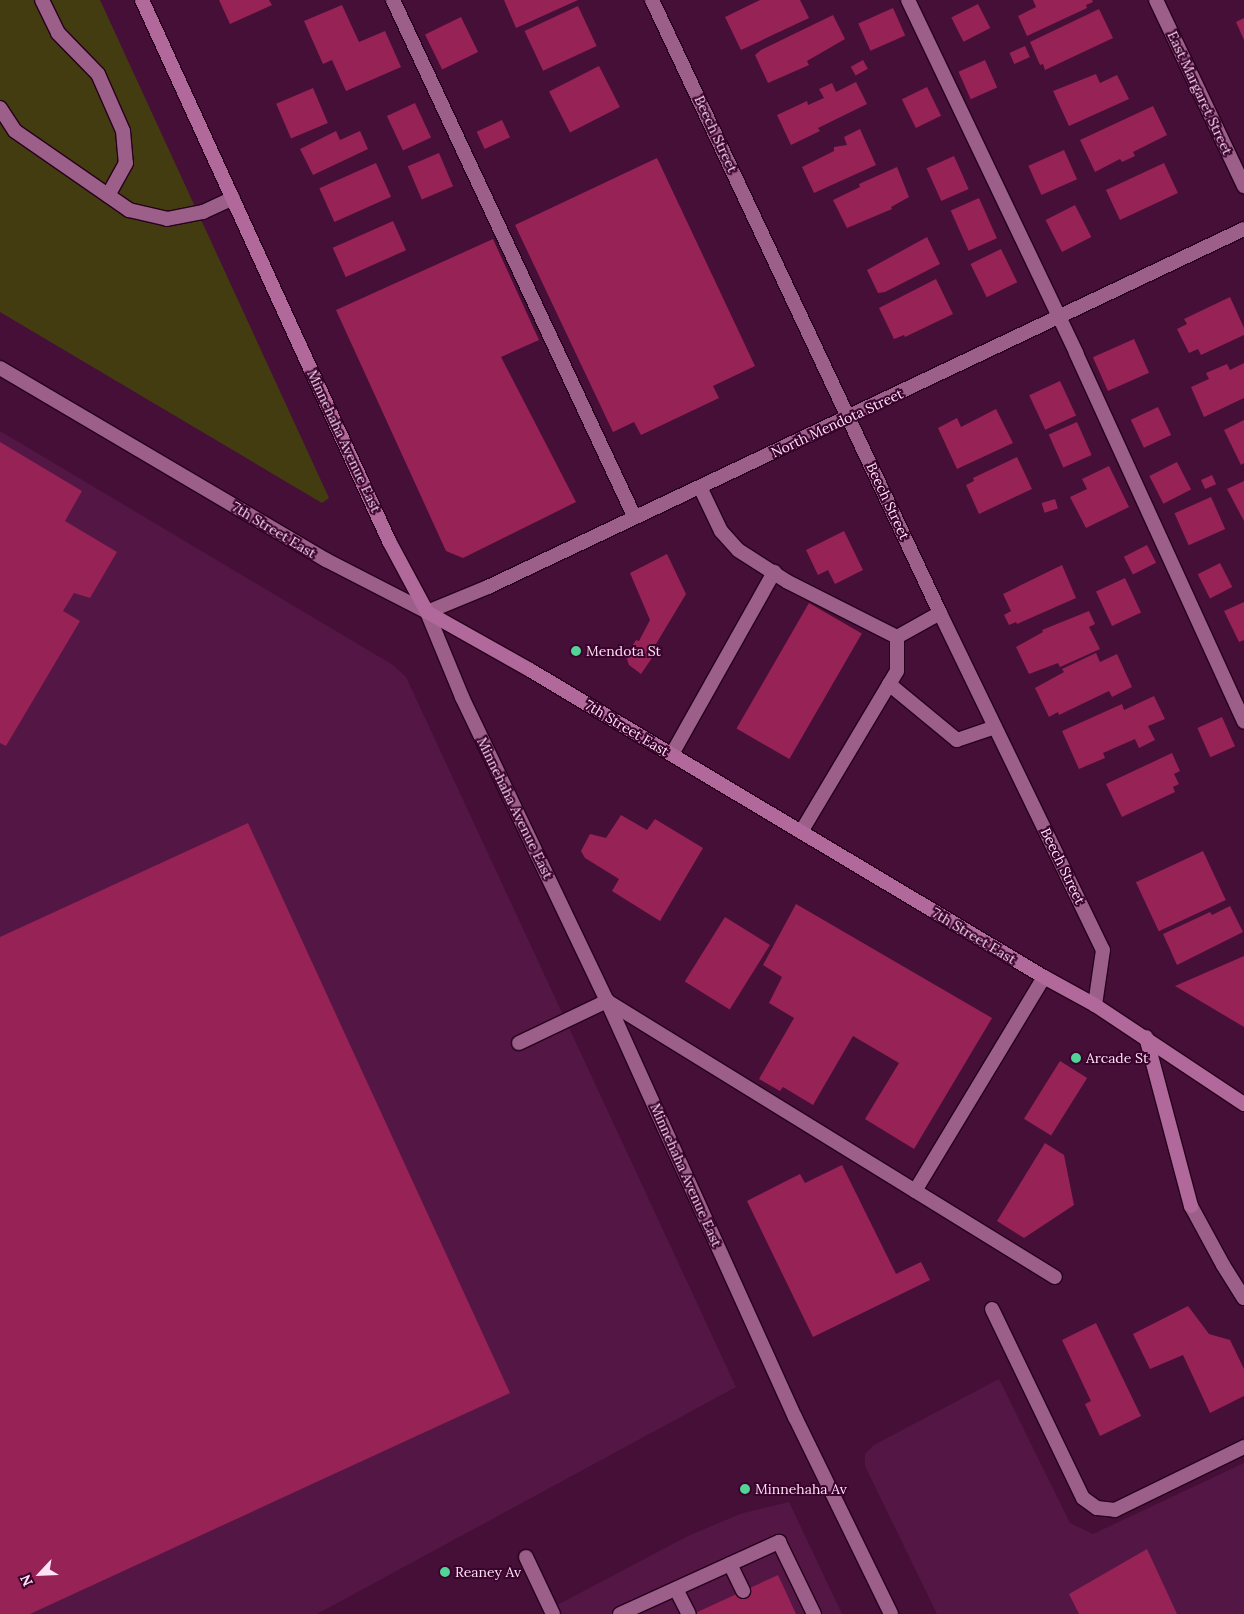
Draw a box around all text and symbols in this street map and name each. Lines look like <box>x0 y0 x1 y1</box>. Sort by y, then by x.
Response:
street label: East Margaret Street <box>1164 28 1236 158</box>
street label: Beech Street <box>691 93 741 175</box>
street label: Minnehaha Avenue East <box>304 367 384 515</box>
street label: North Mendota Street <box>768 385 906 461</box>
street label: Beech Street <box>863 460 913 542</box>
street label: 7th Street East <box>229 498 319 562</box>
place label: Mendota St <box>586 643 661 659</box>
marker: Mendota St <box>570 645 582 657</box>
street label: 7th Street East <box>582 696 672 760</box>
street label: Minnehaha Avenue East <box>473 735 557 881</box>
street label: Beech Street <box>1037 825 1089 907</box>
street label: 7th Street East <box>929 904 1019 968</box>
place label: Arcade St <box>1086 1050 1148 1066</box>
marker: Arcade St <box>1070 1052 1082 1064</box>
street label: Minnehaha Avenue East <box>647 1101 725 1249</box>
place label: Minnehaha Av <box>755 1481 847 1497</box>
marker: Minnehaha Av <box>739 1483 751 1495</box>
north arrow <box>15 1549 65 1599</box>
place label: Reaney Av <box>455 1564 521 1580</box>
marker: Reaney Av <box>439 1566 451 1578</box>
text: N <box>16 1572 37 1589</box>

